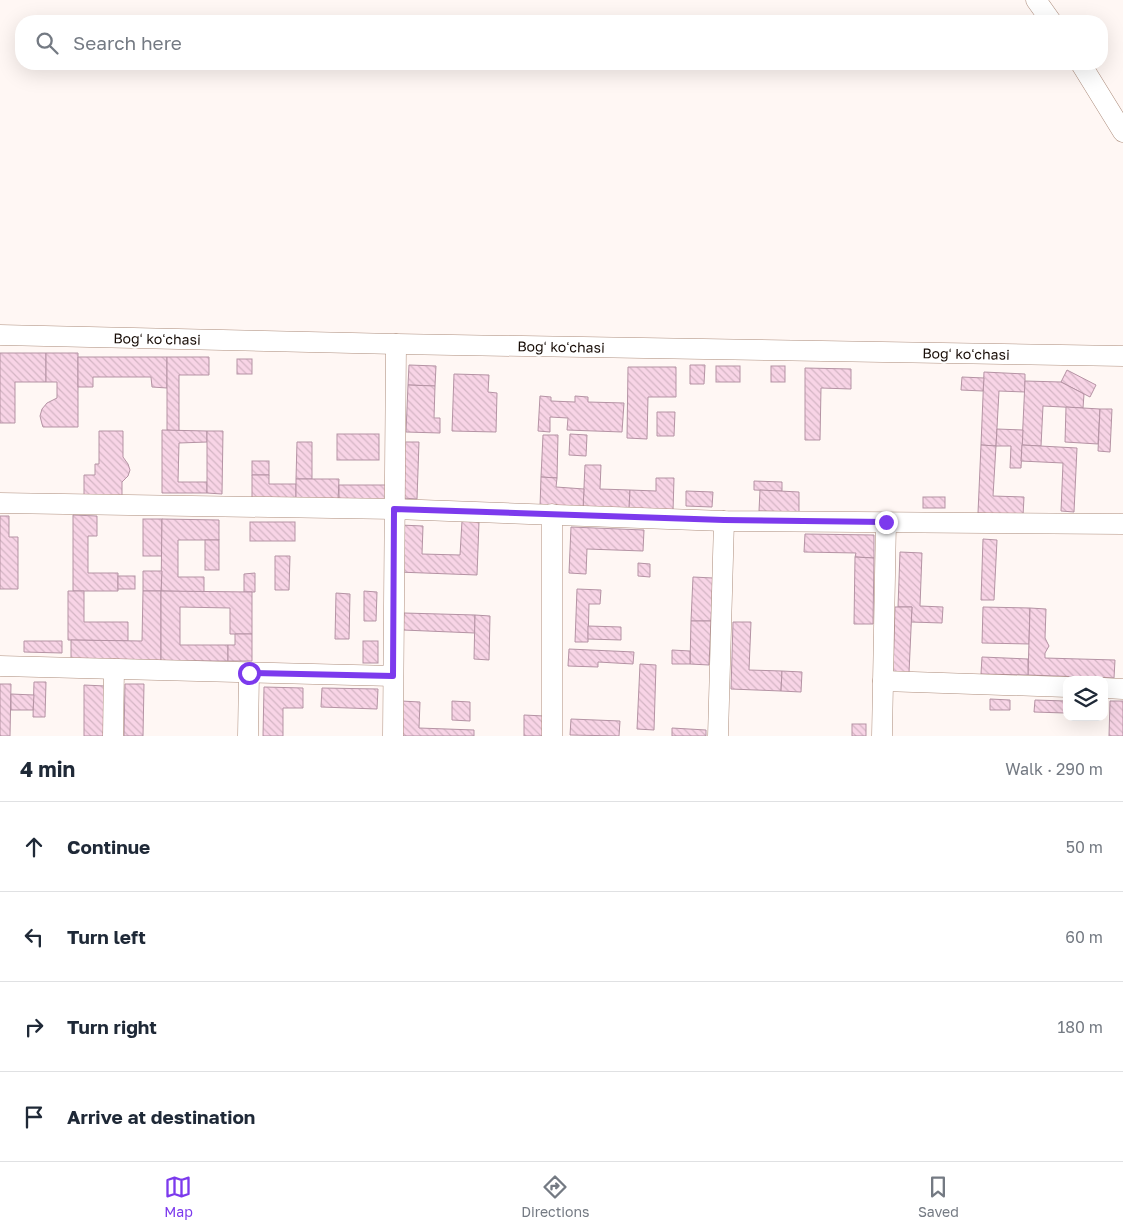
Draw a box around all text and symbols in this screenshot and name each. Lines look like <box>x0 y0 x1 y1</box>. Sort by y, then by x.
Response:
search box <box>15 15 1108 70</box>
icon: search <box>33 29 61 57</box>
text: Search here <box>73 31 182 54</box>
street label: Bogʻ koʻchasi <box>113 329 201 348</box>
street label: Bogʻ koʻchasi <box>517 337 605 356</box>
street label: Bogʻ koʻchasi <box>922 344 1010 363</box>
route end <box>875 511 898 534</box>
route start <box>238 662 261 685</box>
map controls <box>1063 676 1108 721</box>
button: layers <box>1063 676 1108 721</box>
text: 4 min <box>20 756 75 782</box>
text: Walk · 290 m <box>1005 759 1103 779</box>
icon: ahead <box>20 833 48 861</box>
text: Continue <box>67 835 150 858</box>
text: 50 m <box>1066 837 1103 857</box>
icon: left <box>20 923 48 951</box>
text: Turn left <box>67 925 146 948</box>
text: 60 m <box>1065 927 1103 947</box>
icon: right <box>20 1013 48 1041</box>
text: Turn right <box>67 1015 157 1038</box>
text: 180 m <box>1057 1017 1103 1037</box>
icon: arrive <box>20 1103 48 1131</box>
text: Arrive at destination <box>67 1105 255 1128</box>
tab: Map <box>164 1173 193 1220</box>
tab: Directions <box>521 1173 590 1220</box>
tab: Saved <box>918 1173 959 1220</box>

